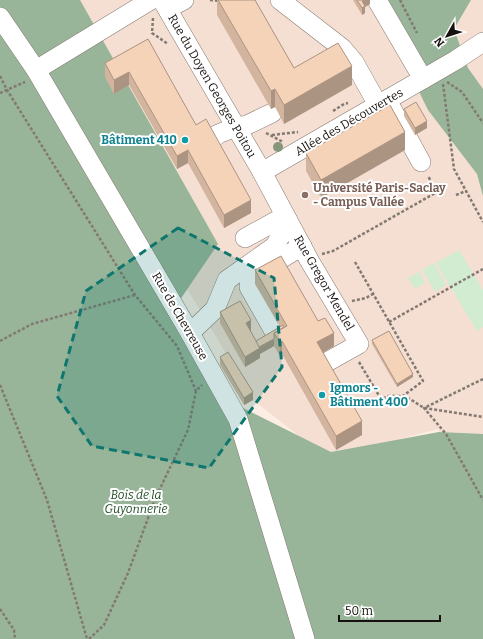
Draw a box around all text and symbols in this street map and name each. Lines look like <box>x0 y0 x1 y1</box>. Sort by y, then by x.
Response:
street label: Rue du Doyen Georges Poitou <box>165 12 259 161</box>
north arrow <box>427 16 467 56</box>
text: N <box>432 34 447 49</box>
street label: Allée des Découvertes <box>293 85 406 159</box>
place label: Bâtiment 410 <box>101 133 177 147</box>
marker: Bâtiment 410 <box>180 135 190 145</box>
place label: Université Paris-Saclay - Campus Vallée <box>313 181 446 209</box>
marker: Université Paris-Saclay - Campus Vallée <box>300 190 310 200</box>
street label: Rue Gregor Mendel <box>291 233 357 334</box>
street label: Rue de Chevreuse <box>149 270 211 362</box>
place label: Igmors - Bâtiment 400 <box>330 381 409 409</box>
marker: Igmors - Bâtiment 400 <box>317 390 327 400</box>
park label: Bois de la Guyonnerie <box>105 488 167 516</box>
scale bar <box>339 597 440 623</box>
text: 50 m <box>345 604 374 618</box>

